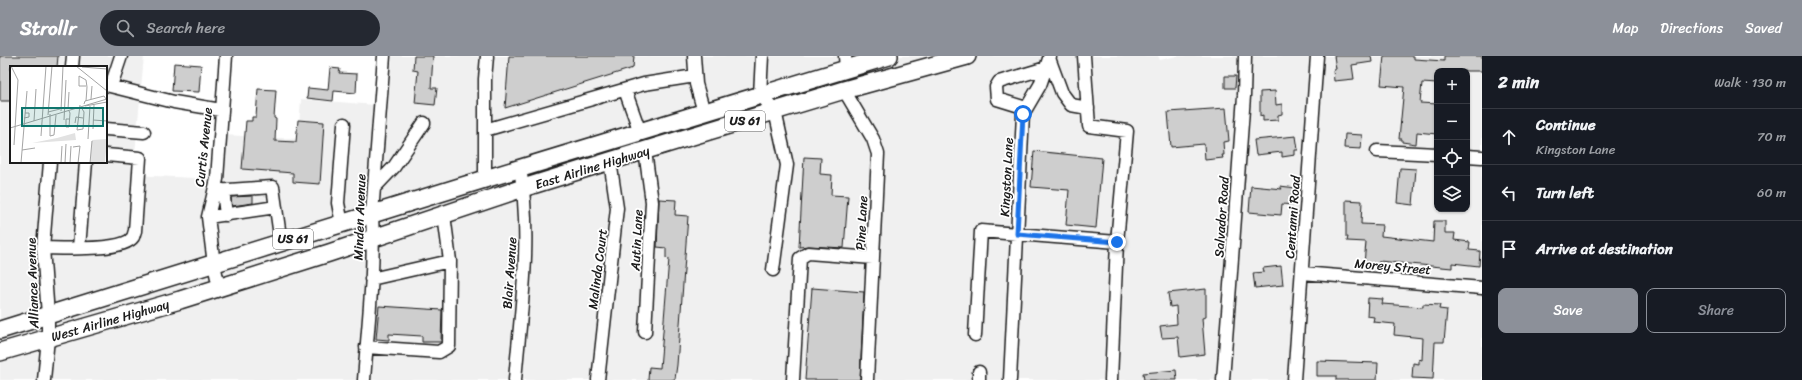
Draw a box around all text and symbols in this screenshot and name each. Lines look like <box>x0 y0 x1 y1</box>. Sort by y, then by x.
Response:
search box <box>100 10 380 46</box>
text: Strollr <box>20 12 76 45</box>
text: Search here <box>146 15 225 41</box>
text: Map <box>1612 16 1638 41</box>
text: Directions <box>1660 16 1723 41</box>
text: Saved <box>1745 16 1782 41</box>
icon: search <box>114 17 136 39</box>
inset map <box>10 66 107 163</box>
text: 2 min <box>1498 67 1539 97</box>
map controls <box>1434 68 1470 212</box>
button: + <box>1434 68 1470 104</box>
text: Walk · 130 m <box>1714 71 1786 94</box>
button: − <box>1434 104 1470 140</box>
route start <box>1014 105 1032 123</box>
street label: Curtis Avenue <box>188 106 219 188</box>
road number: US 61 <box>725 111 765 131</box>
text: Continue <box>1536 112 1596 138</box>
text: 70 m <box>1757 125 1786 148</box>
icon: ahead <box>1498 126 1520 148</box>
street label: Kingston Lane <box>993 136 1020 217</box>
text: Kingston Lane <box>1536 138 1615 161</box>
street label: East Airline Highway <box>532 139 653 196</box>
button: locate <box>1434 140 1470 176</box>
street label: Minden Avenue <box>346 173 373 261</box>
street label: Centanni Road <box>1278 174 1307 259</box>
street label: Salvador Road <box>1207 175 1236 258</box>
button: layers <box>1434 176 1470 212</box>
text: Turn left <box>1536 180 1594 206</box>
text: 60 m <box>1757 181 1786 204</box>
icon: left <box>1498 182 1520 204</box>
street label: Pine Lane <box>849 195 874 251</box>
street label: Autin Lane <box>623 208 650 272</box>
street label: Malinda Court <box>581 227 614 311</box>
road number: US 61 <box>273 229 313 249</box>
route end <box>1108 233 1126 251</box>
street label: Blair Avenue <box>496 236 524 310</box>
text: Arrive at destination <box>1536 236 1673 262</box>
street label: Alliance Avenue <box>19 237 46 330</box>
icon: arrive <box>1498 238 1520 260</box>
street label: Morey Street <box>1354 252 1432 281</box>
button: Save <box>1498 288 1638 333</box>
button: Share <box>1646 288 1786 333</box>
street label: West Airline Highway <box>48 293 172 348</box>

